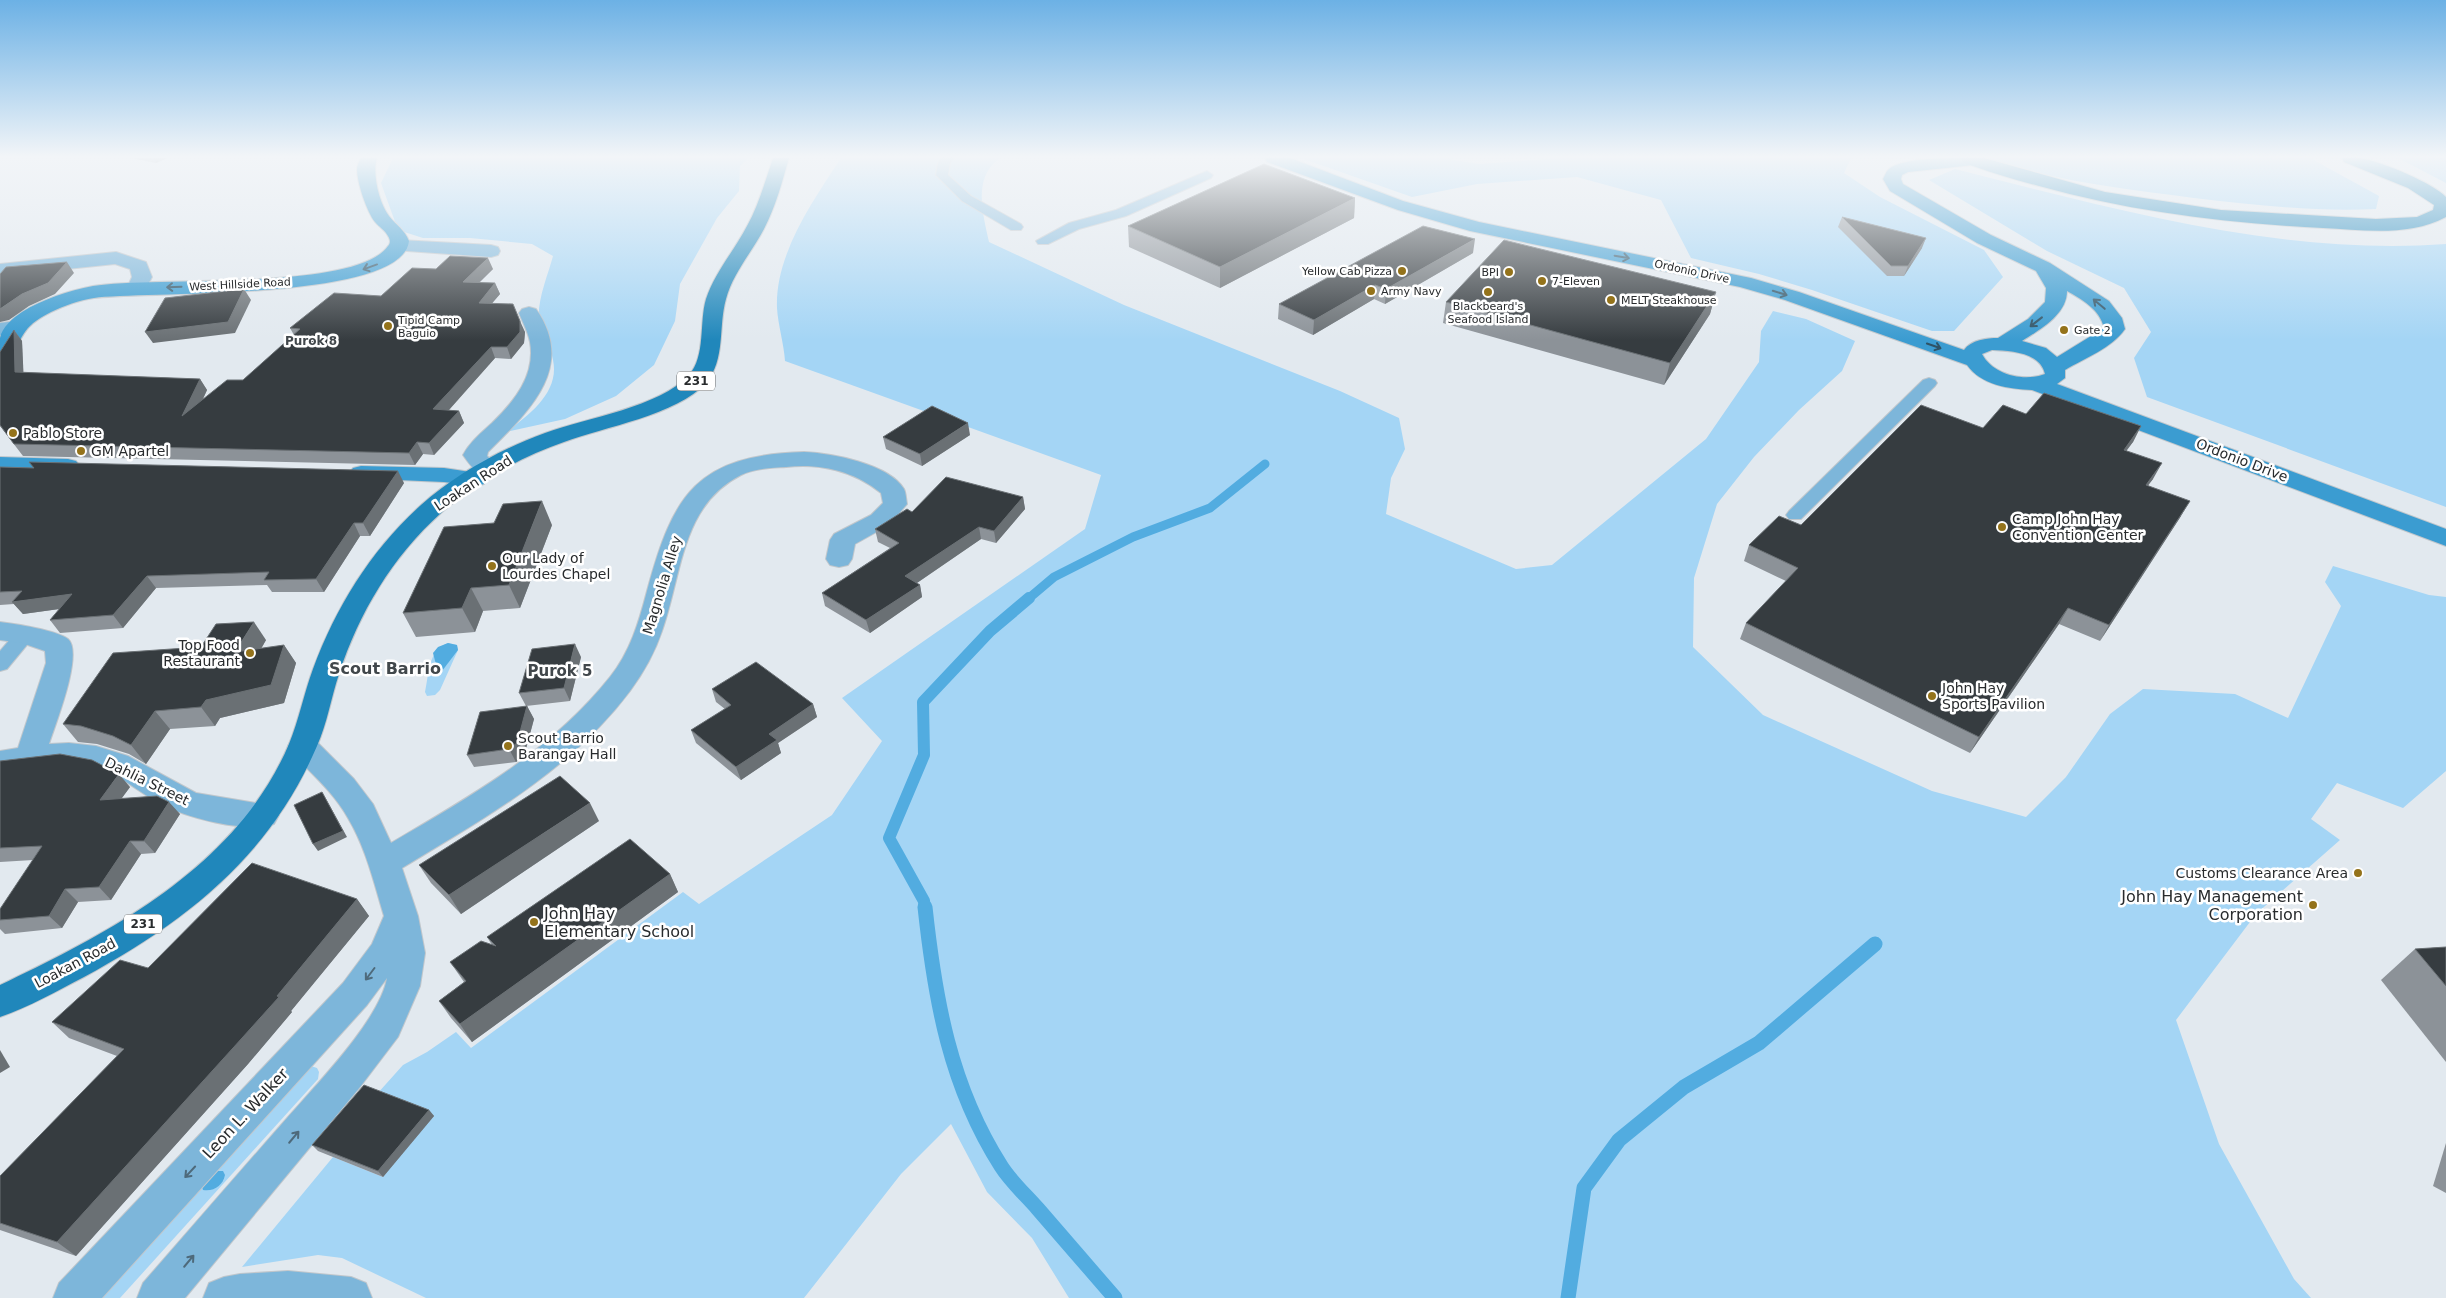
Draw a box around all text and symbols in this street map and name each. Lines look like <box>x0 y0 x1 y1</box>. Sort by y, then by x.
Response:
one-way arrow <box>1614 253 1630 262</box>
street label: Ordonio Drive <box>1653 257 1731 286</box>
one-way arrow <box>362 263 378 272</box>
place label: Yellow Cab Pizza <box>1301 265 1392 278</box>
marker: Yellow Cab Pizza <box>1396 265 1408 277</box>
place label: BPI <box>1482 266 1499 279</box>
marker: BPI <box>1503 266 1515 278</box>
street label: West Hillside Road <box>189 275 291 294</box>
marker: 7-Eleven <box>1536 275 1548 287</box>
place label: 7-Eleven <box>1552 275 1600 288</box>
one-way arrow <box>166 282 182 292</box>
marker: Army Navy <box>1365 285 1377 297</box>
place label: Army Navy <box>1381 285 1442 298</box>
marker: Blackbeard's Seafood Island <box>1482 286 1494 298</box>
one-way arrow <box>1772 288 1788 298</box>
marker: MELT Steakhouse <box>1605 294 1617 306</box>
place label: MELT Steakhouse <box>1621 294 1717 307</box>
one-way arrow <box>2093 299 2106 310</box>
place label: Blackbeard's Seafood Island <box>1447 300 1529 326</box>
place label: Tipid Camp Baguio <box>397 314 460 340</box>
one-way arrow <box>2030 316 2043 327</box>
marker: Tipid Camp Baguio <box>382 320 394 332</box>
marker: Gate 2 <box>2058 324 2070 336</box>
place label: Gate 2 <box>2074 324 2111 337</box>
district label: Purok 8 <box>285 334 337 348</box>
one-way arrow <box>1925 342 1941 351</box>
road number: 231 <box>677 372 715 391</box>
place label: Pablo Store <box>23 425 102 441</box>
marker: Pablo Store <box>7 427 19 439</box>
street label: Ordonio Drive <box>2194 435 2290 485</box>
place label: GM Apartel <box>91 443 169 459</box>
marker: GM Apartel <box>75 445 87 457</box>
street label: Loakan Road <box>431 452 515 514</box>
place label: Camp John Hay Convention Center <box>2012 511 2144 543</box>
marker: Camp John Hay Convention Center <box>1996 521 2008 533</box>
street label: Magnolia Alley <box>639 534 685 636</box>
place label: Our Lady of Lourdes Chapel <box>502 550 610 582</box>
marker: Our Lady of Lourdes Chapel <box>486 560 498 572</box>
place label: Top Food Restaurant <box>163 637 240 669</box>
marker: Top Food Restaurant <box>244 647 256 659</box>
district label: Scout Barrio <box>329 659 441 678</box>
district label: Purok 5 <box>527 662 593 680</box>
place label: John Hay Sports Pavilion <box>1941 680 2045 712</box>
marker: John Hay Sports Pavilion <box>1926 690 1938 702</box>
place label: Scout Barrio Barangay Hall <box>518 730 616 762</box>
marker: Scout Barrio Barangay Hall <box>502 740 514 752</box>
street label: Dahlia Street <box>102 754 192 808</box>
place label: Customs Clearance Area <box>2176 865 2348 881</box>
marker: Customs Clearance Area <box>2352 867 2364 879</box>
place label: John Hay Management Corporation <box>2120 887 2303 924</box>
marker: John Hay Management Corporation <box>2307 899 2319 911</box>
place label: John Hay Elementary School <box>543 904 694 941</box>
road number: 231 <box>124 914 162 934</box>
marker: John Hay Elementary School <box>528 916 540 928</box>
street label: Loakan Road <box>32 935 118 991</box>
one-way arrow <box>365 967 375 981</box>
street label: Leon L. Walker <box>199 1064 292 1163</box>
one-way arrow <box>289 1131 300 1144</box>
one-way arrow <box>184 1166 196 1178</box>
one-way arrow <box>184 1255 195 1268</box>

